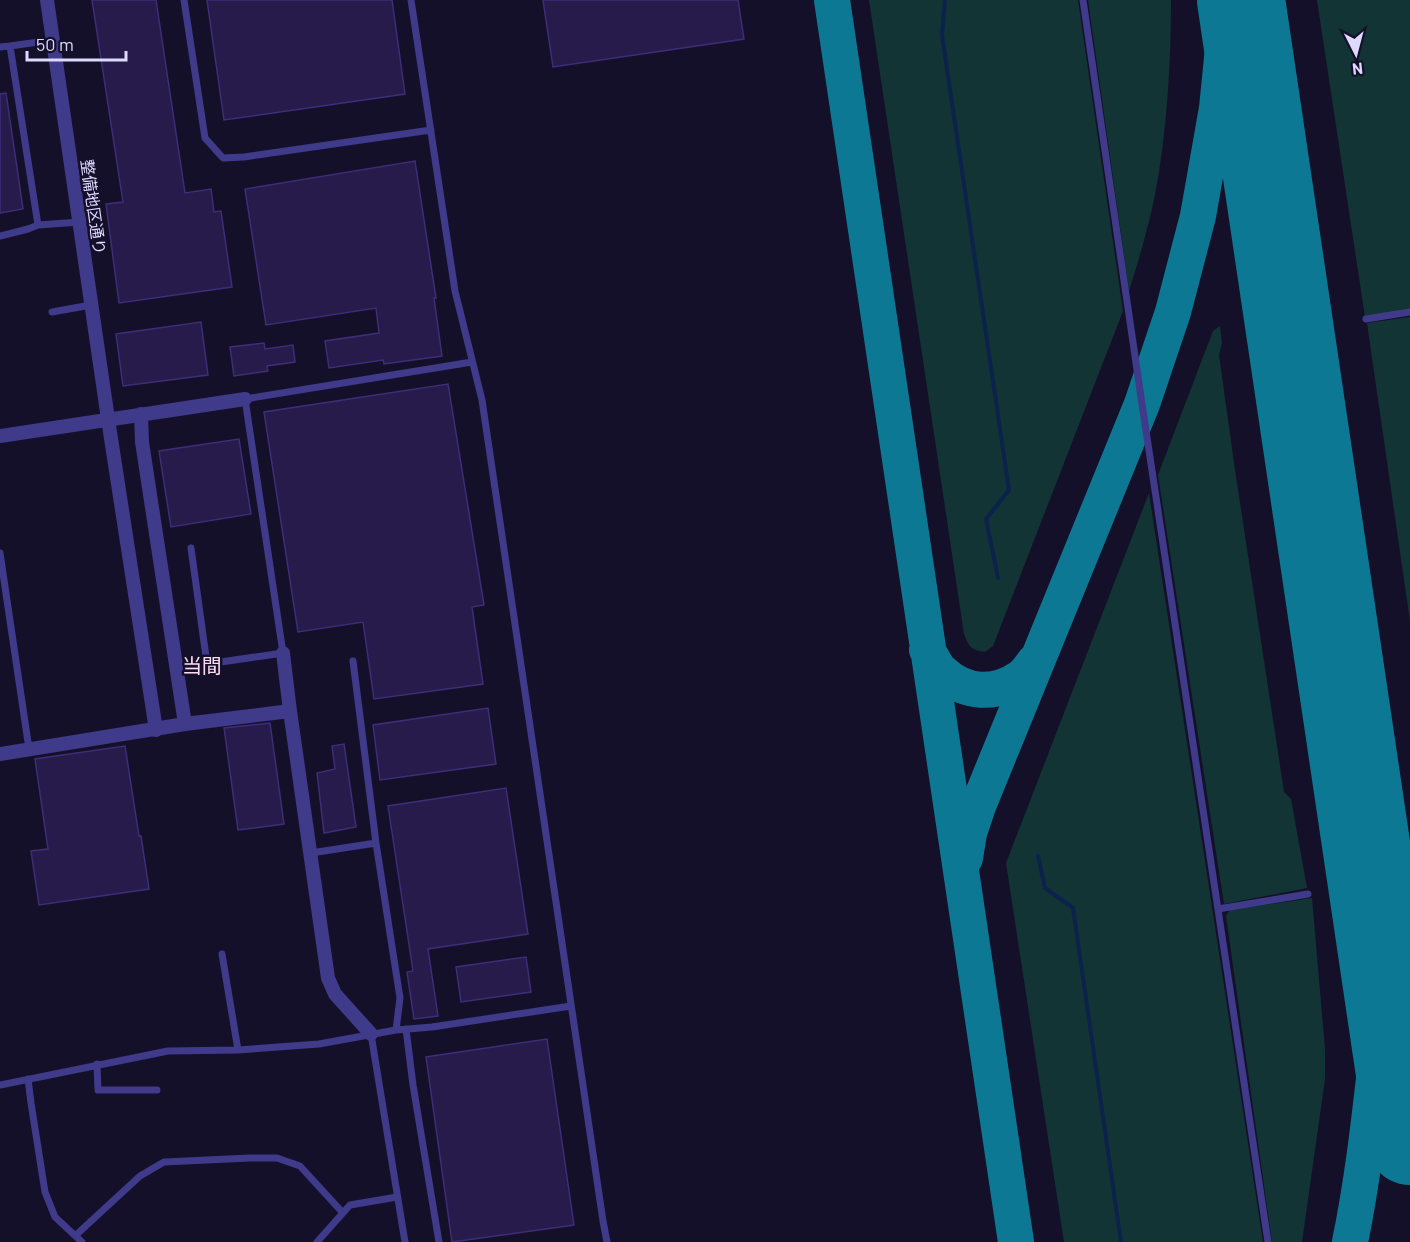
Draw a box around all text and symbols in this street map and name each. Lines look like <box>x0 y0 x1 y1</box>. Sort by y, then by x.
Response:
scale bar <box>27 24 126 62</box>
north arrow <box>1326 24 1386 84</box>
text: 50 m <box>36 33 74 55</box>
text: N <box>1351 59 1364 79</box>
street label: 整備地区通り <box>78 158 110 256</box>
district label: 当間 <box>182 653 222 677</box>

